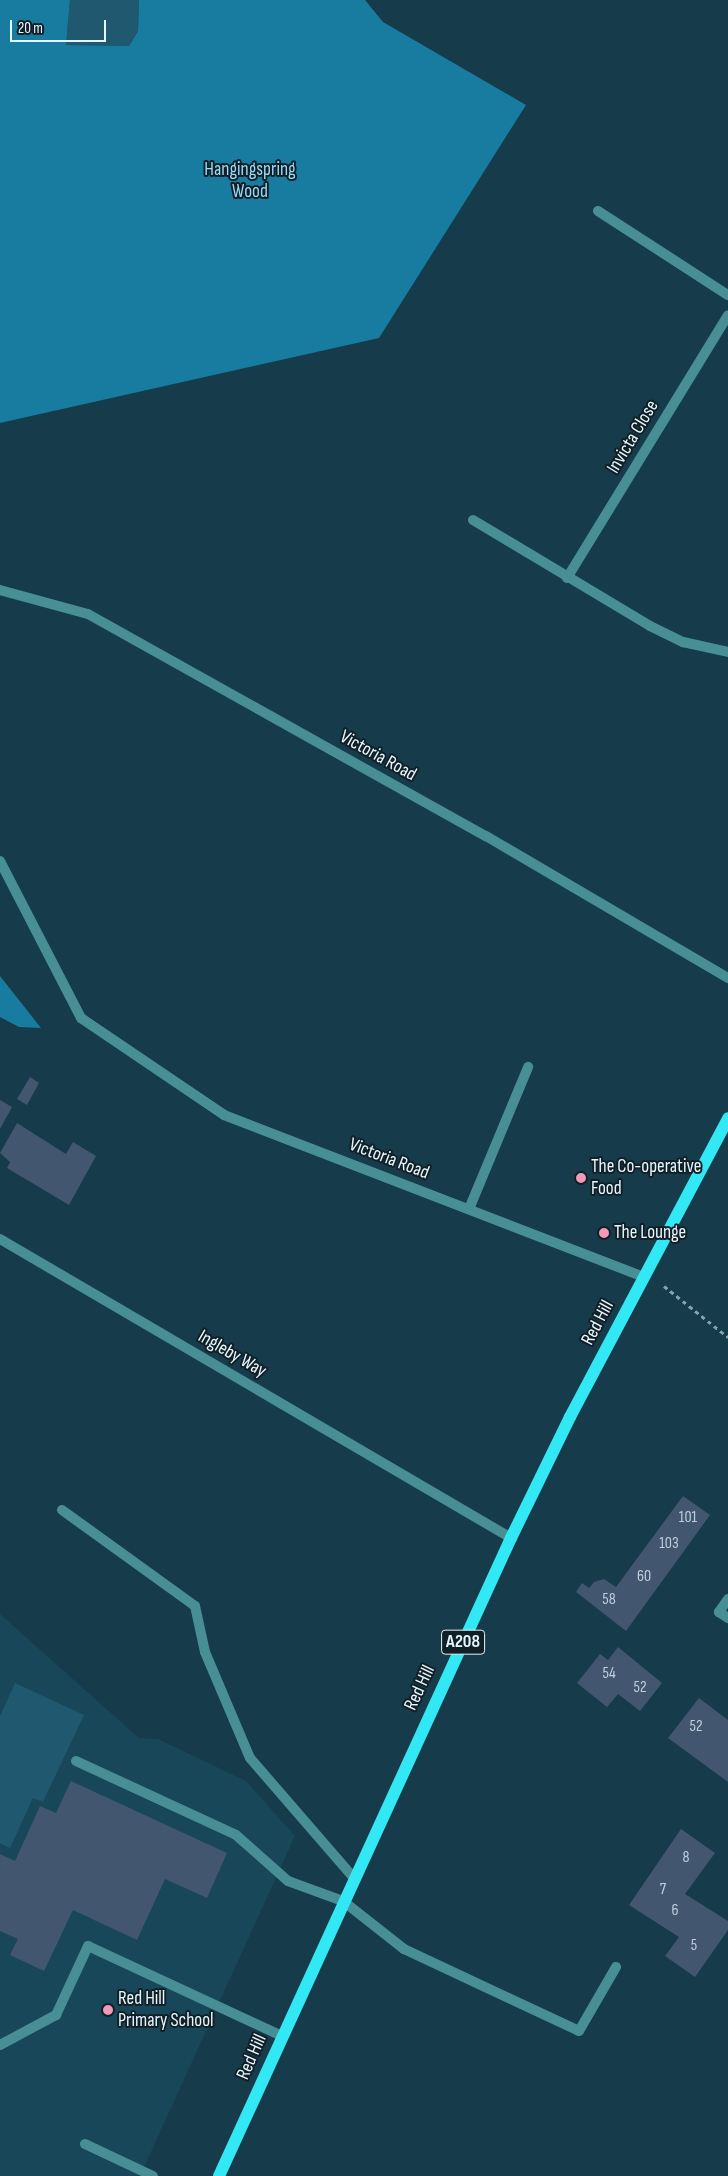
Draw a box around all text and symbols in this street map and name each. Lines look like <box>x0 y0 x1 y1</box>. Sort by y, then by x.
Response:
scale bar <box>12 10 109 42</box>
text: 20 m <box>18 19 43 38</box>
park label: Hangingspring Wood <box>204 159 296 203</box>
street label: Invicta Close <box>602 396 664 478</box>
street label: Victoria Road <box>336 726 420 786</box>
street label: Victoria Road <box>346 1133 432 1185</box>
place label: The Co-operative Food <box>591 1156 701 1200</box>
marker: The Co-operative Food <box>575 1172 587 1184</box>
place label: The Lounge <box>614 1222 686 1244</box>
marker: The Lounge <box>598 1227 610 1239</box>
street label: Red Hill <box>577 1297 619 1349</box>
street label: Ingleby Way <box>194 1325 270 1383</box>
house number: 101 <box>679 1508 697 1528</box>
house number: 103 <box>659 1534 679 1554</box>
house number: 60 <box>637 1567 651 1587</box>
house number: 58 <box>602 1590 616 1610</box>
road number: A208 <box>440 1626 486 1658</box>
street label: Red Hill <box>400 1662 440 1714</box>
house number: 54 <box>602 1664 616 1684</box>
house number: 52 <box>633 1678 647 1698</box>
house number: 52 <box>689 1717 703 1737</box>
house number: 8 <box>682 1848 690 1868</box>
house number: 7 <box>660 1880 666 1900</box>
house number: 6 <box>671 1901 679 1921</box>
house number: 5 <box>691 1936 697 1956</box>
place label: Red Hill Primary School <box>118 1988 214 2032</box>
marker: Red Hill Primary School <box>102 2004 114 2016</box>
street label: Red Hill <box>232 2031 272 2083</box>

